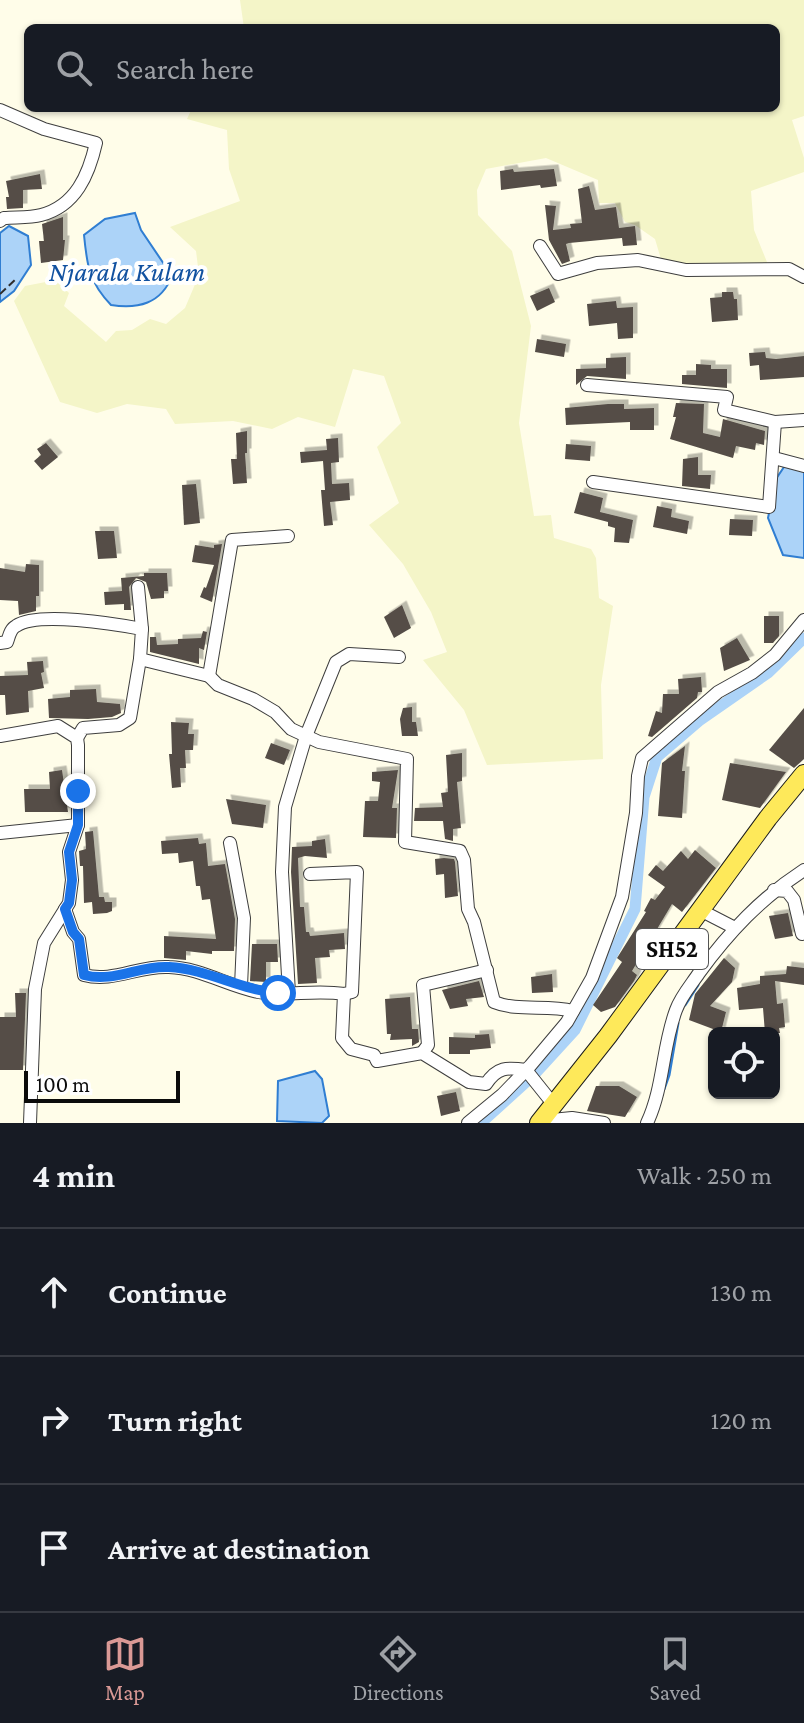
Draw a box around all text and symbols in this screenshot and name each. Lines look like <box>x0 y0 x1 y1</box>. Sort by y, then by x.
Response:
search box <box>24 24 780 112</box>
icon: search <box>52 46 96 90</box>
text: Search here <box>116 52 254 85</box>
water label: Njarala Kulam <box>49 256 205 288</box>
route end <box>60 773 96 809</box>
road number: SH52 <box>636 929 708 969</box>
route start <box>260 975 296 1011</box>
map controls <box>708 1027 780 1099</box>
button: locate <box>708 1027 780 1099</box>
scale bar <box>24 1067 180 1103</box>
text: 100 m <box>36 1072 90 1097</box>
text: 4 min <box>32 1157 115 1194</box>
text: Walk · 250 m <box>637 1161 772 1190</box>
icon: ahead <box>32 1270 76 1314</box>
text: Continue <box>108 1276 227 1309</box>
text: 130 m <box>711 1278 772 1307</box>
icon: right <box>32 1398 76 1442</box>
text: Turn right <box>108 1404 242 1437</box>
text: 120 m <box>711 1406 772 1435</box>
icon: arrive <box>32 1526 76 1570</box>
text: Arrive at destination <box>108 1532 370 1565</box>
tab: Map <box>103 1632 147 1705</box>
tab: Directions <box>353 1632 444 1705</box>
tab: Saved <box>650 1632 701 1705</box>

